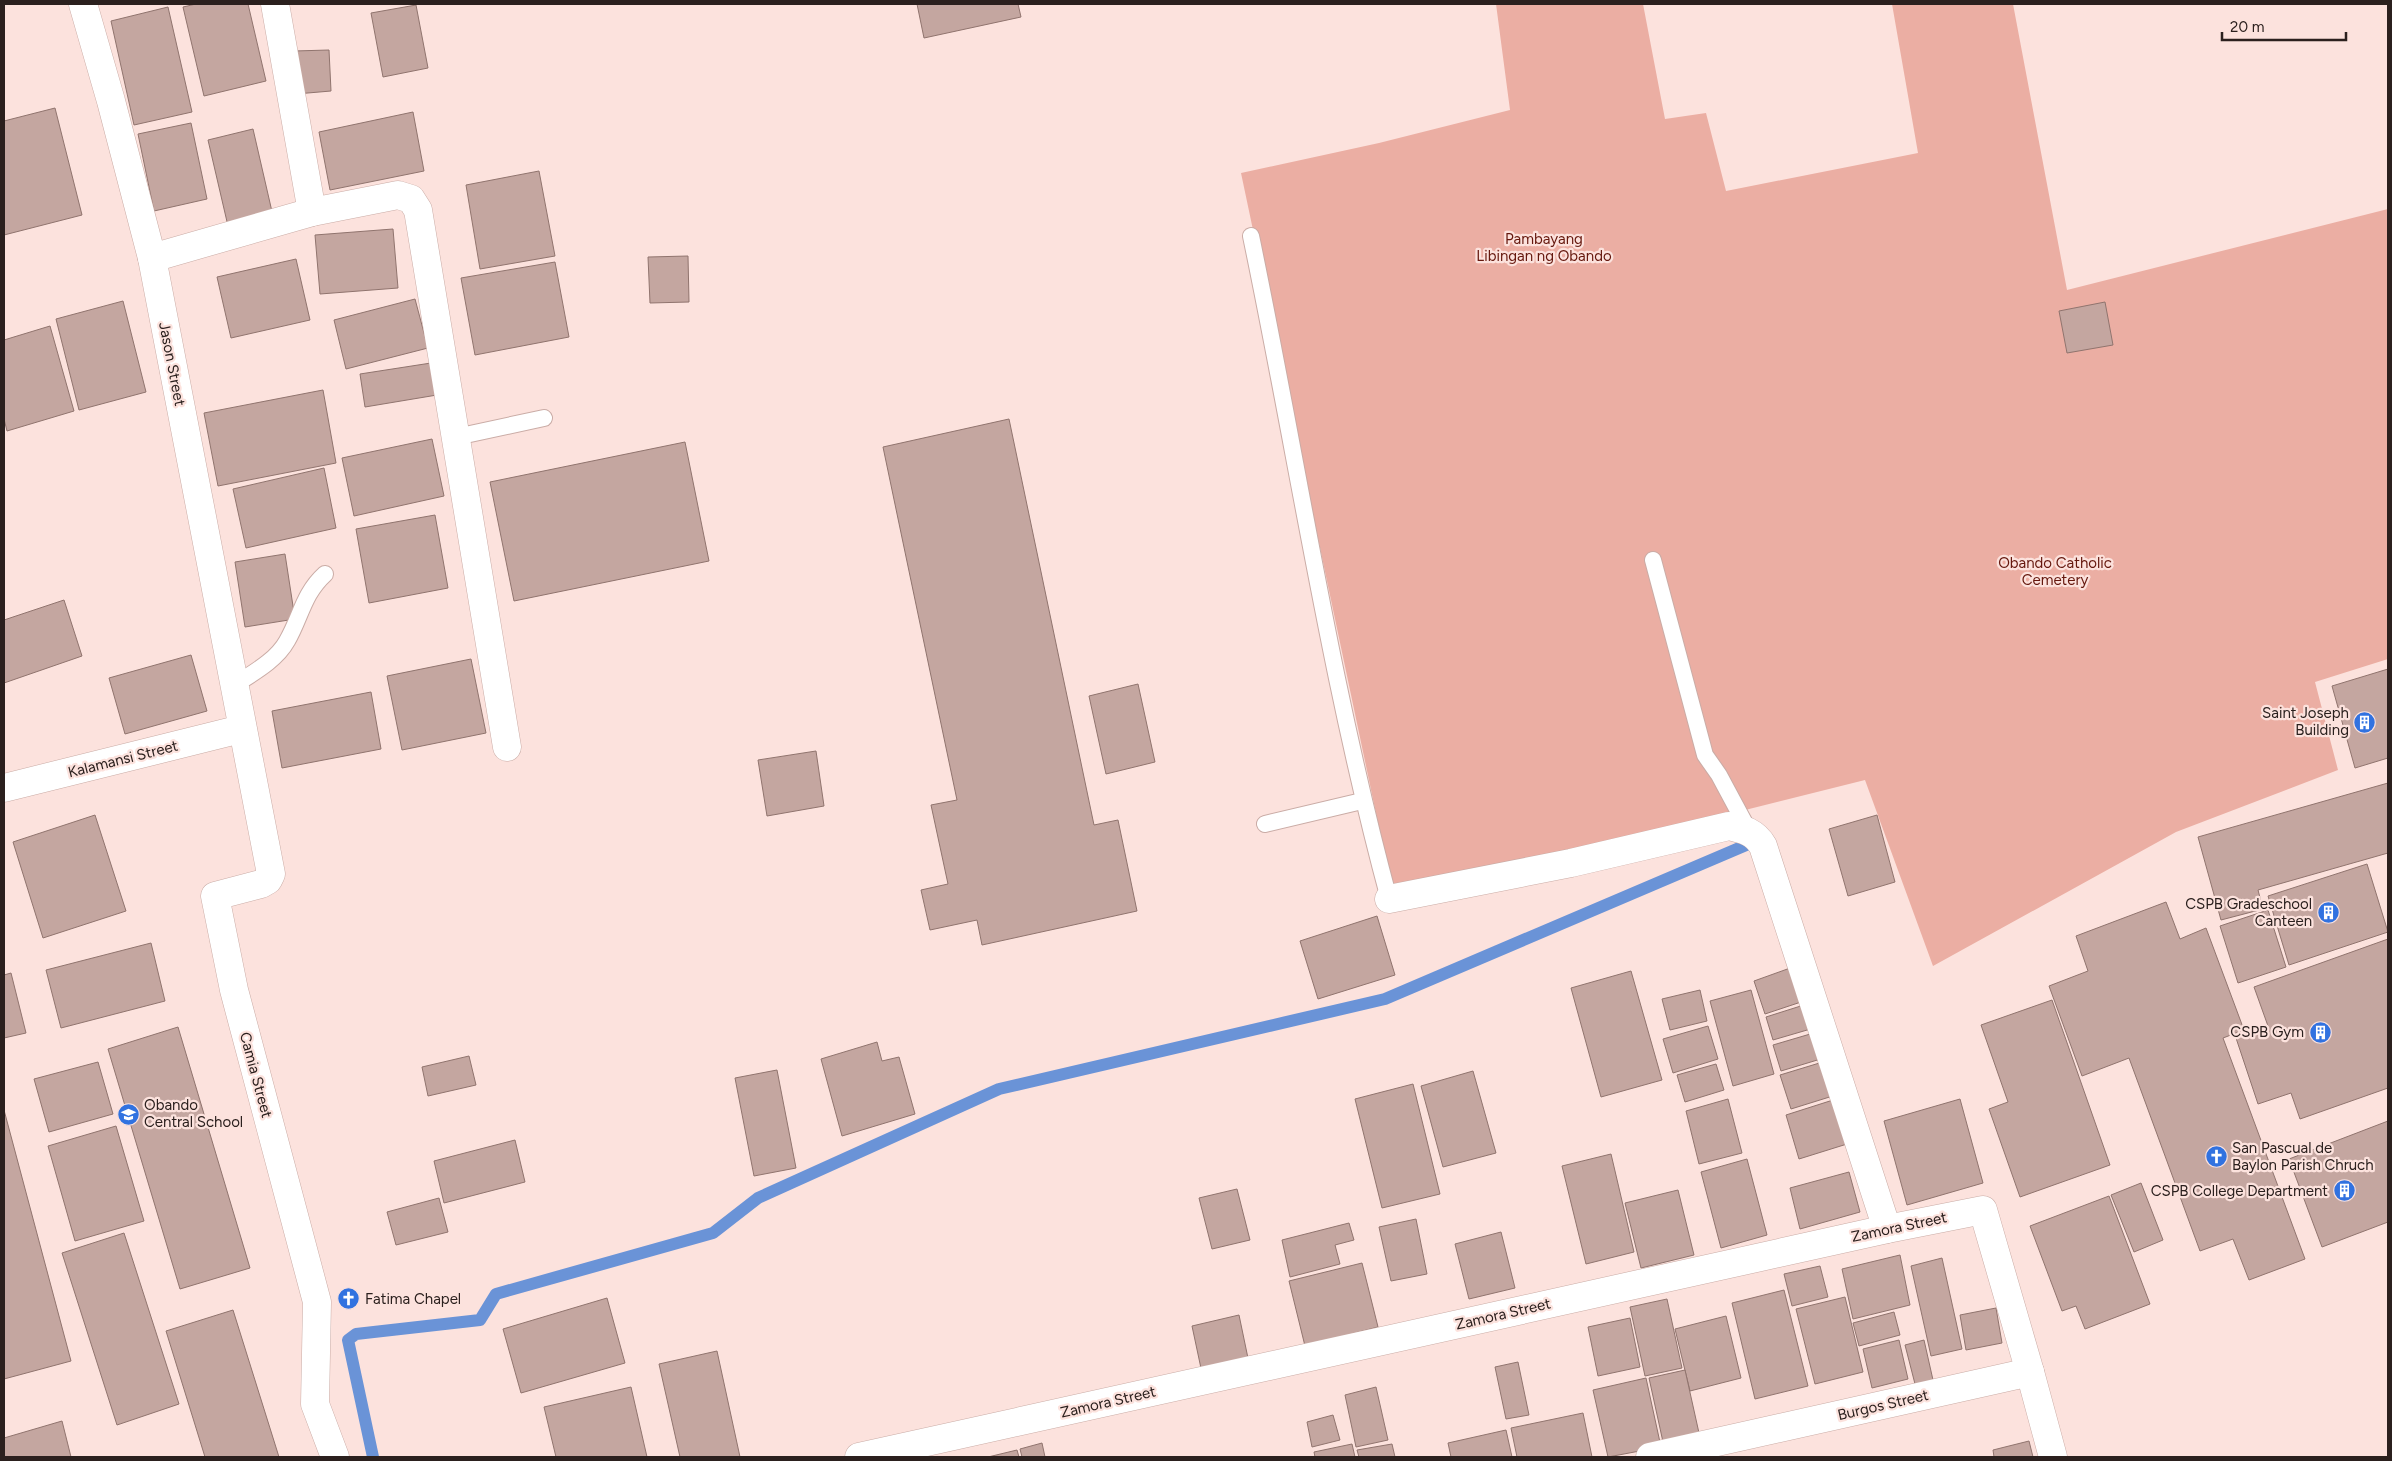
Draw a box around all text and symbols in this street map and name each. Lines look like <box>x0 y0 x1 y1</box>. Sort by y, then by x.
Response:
scale bar <box>2222 10 2346 42</box>
text: 20 m <box>2230 18 2264 36</box>
park label: Pambayang Libingan ng Obando <box>1476 230 1612 265</box>
street label: Jason Street <box>155 320 189 408</box>
park label: Obando Catholic Cemetery <box>1998 554 2112 589</box>
place label: Saint Joseph Building <box>2262 704 2349 739</box>
building icon: Saint Joseph Building <box>2353 710 2377 734</box>
street label: Kalamansi Street <box>66 737 180 781</box>
place label: CSPB Gradeschool Canteen <box>2185 895 2312 930</box>
building icon: CSPB Gradeschool Canteen <box>2316 901 2340 925</box>
building icon: CSPB Gym <box>2308 1020 2332 1044</box>
place label: CSPB Gym <box>2230 1023 2304 1041</box>
street label: Camia Street <box>236 1030 276 1120</box>
place label: Obando Central School <box>144 1096 243 1131</box>
school or university icon: Obando Central School <box>116 1102 140 1126</box>
place label: San Pascual de Baylon Parish Chruch <box>2232 1139 2374 1174</box>
church icon: San Pascual de Baylon Parish Chruch <box>2204 1145 2228 1169</box>
building icon: CSPB College Department <box>2332 1179 2356 1203</box>
place label: CSPB College Department <box>2151 1182 2328 1200</box>
street label: Zamora Street <box>1850 1208 1949 1246</box>
church icon: Fatima Chapel <box>337 1287 361 1311</box>
place label: Fatima Chapel <box>365 1290 461 1308</box>
street label: Zamora Street <box>1454 1294 1553 1334</box>
street label: Zamora Street <box>1059 1382 1158 1422</box>
street label: Burgos Street <box>1836 1386 1931 1424</box>

